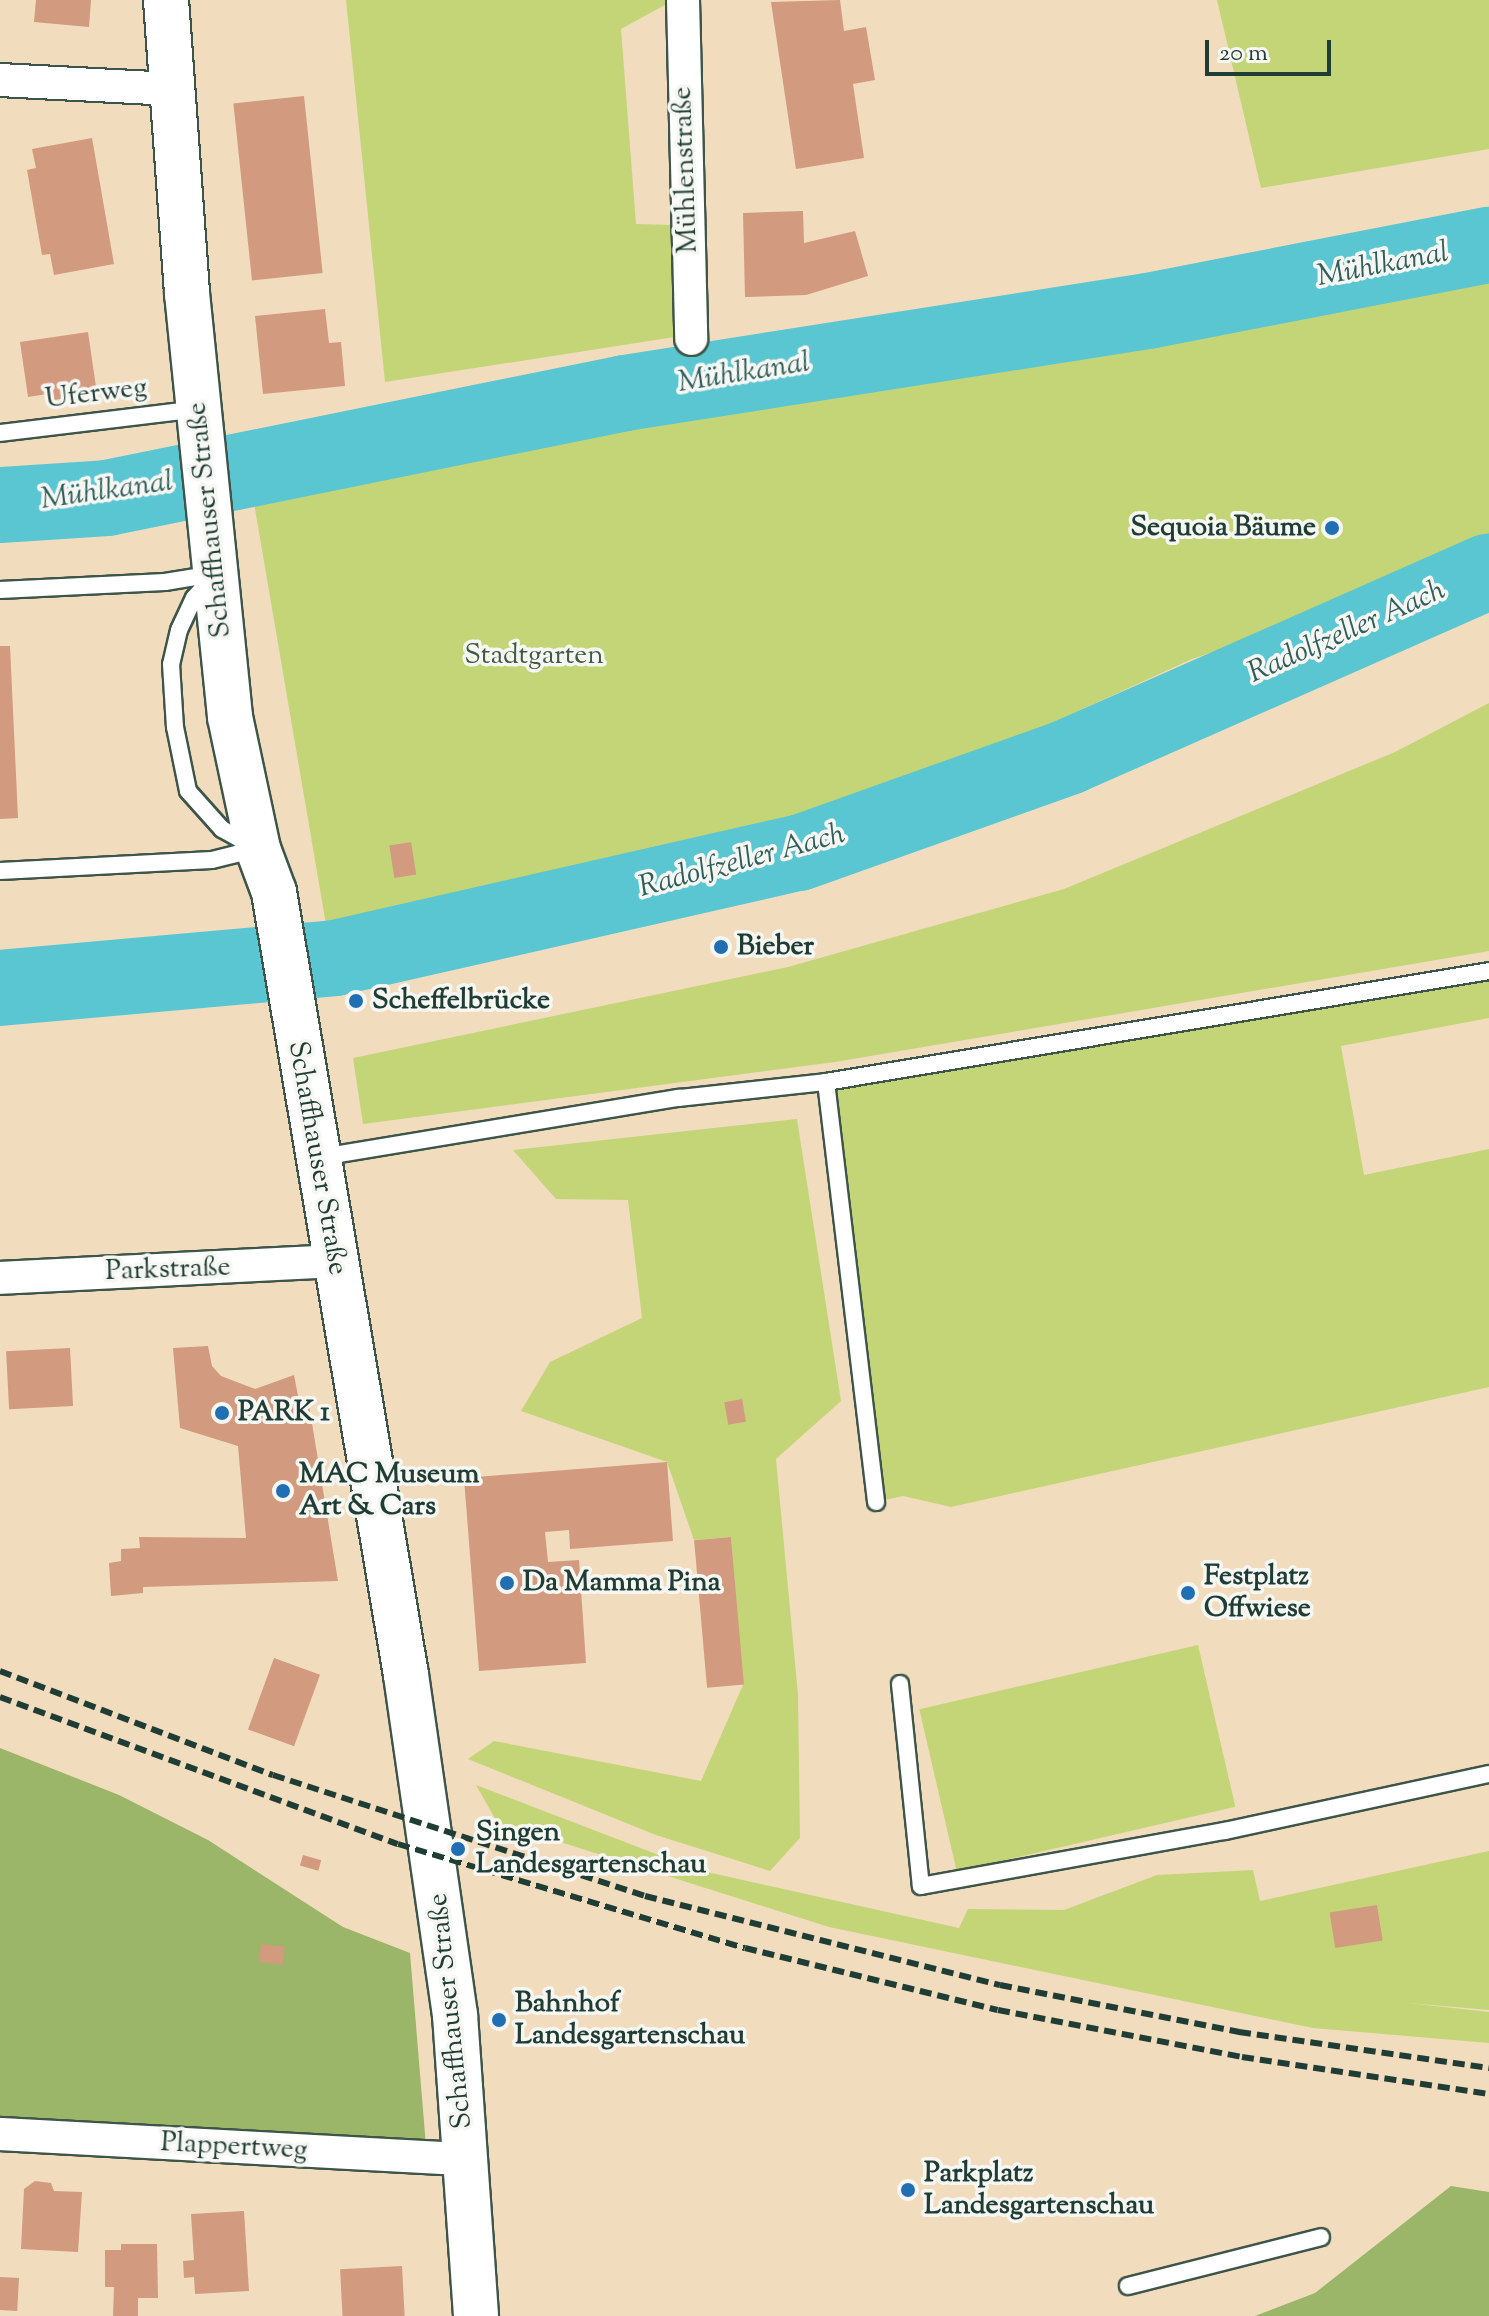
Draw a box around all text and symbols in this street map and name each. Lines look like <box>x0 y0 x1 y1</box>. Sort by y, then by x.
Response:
scale bar <box>1209 24 1335 74</box>
text: 20 m <box>1219 37 1268 71</box>
street label: Mühlenstraße <box>666 86 706 254</box>
water label: Mühlkanal <box>1314 236 1452 296</box>
water label: Mühlkanal <box>675 346 813 402</box>
street label: Uferweg <box>43 371 149 417</box>
street label: Schaffhauser Straße <box>181 401 239 639</box>
water label: Mühlkanal <box>38 465 176 519</box>
place label: Sequoia Bäume <box>1130 511 1316 545</box>
marker: Sequoia Bäume <box>1323 519 1341 537</box>
water label: Radolfzeller Aach <box>1243 573 1451 693</box>
park label: Stadtgarten <box>464 639 604 673</box>
water label: Radolfzeller Aach <box>635 817 849 907</box>
place label: Bieber <box>737 930 814 964</box>
marker: Bieber <box>712 938 730 956</box>
place label: Scheffelbrücke <box>372 984 550 1018</box>
marker: Scheffelbrücke <box>347 992 365 1010</box>
street label: Schaffhauser Straße <box>280 1039 354 1277</box>
street label: Parkstraße <box>105 1251 231 1289</box>
place label: PARK 1 <box>238 1396 330 1430</box>
marker: PARK 1 <box>213 1404 231 1422</box>
place label: MAC Museum Art & Cars <box>299 1458 479 1524</box>
marker: MAC Museum Art & Cars <box>274 1482 292 1500</box>
place label: Festplatz Offwiese <box>1204 1560 1311 1626</box>
place label: Da Mamma Pina <box>523 1566 721 1600</box>
marker: Da Mamma Pina <box>498 1574 516 1592</box>
marker: Festplatz Offwiese <box>1179 1584 1197 1602</box>
place label: Singen Landesgartenschau <box>476 1816 706 1882</box>
marker: Singen Landesgartenschau <box>447 1838 469 1860</box>
street label: Schaffhauser Straße <box>422 1892 480 2130</box>
place label: Bahnhof Landesgartenschau <box>515 1987 745 2053</box>
marker: Bahnhof Landesgartenschau <box>490 2011 508 2029</box>
street label: Plappertweg <box>160 2126 308 2168</box>
place label: Parkplatz Landesgartenschau <box>924 2157 1154 2223</box>
marker: Parkplatz Landesgartenschau <box>899 2181 917 2199</box>

